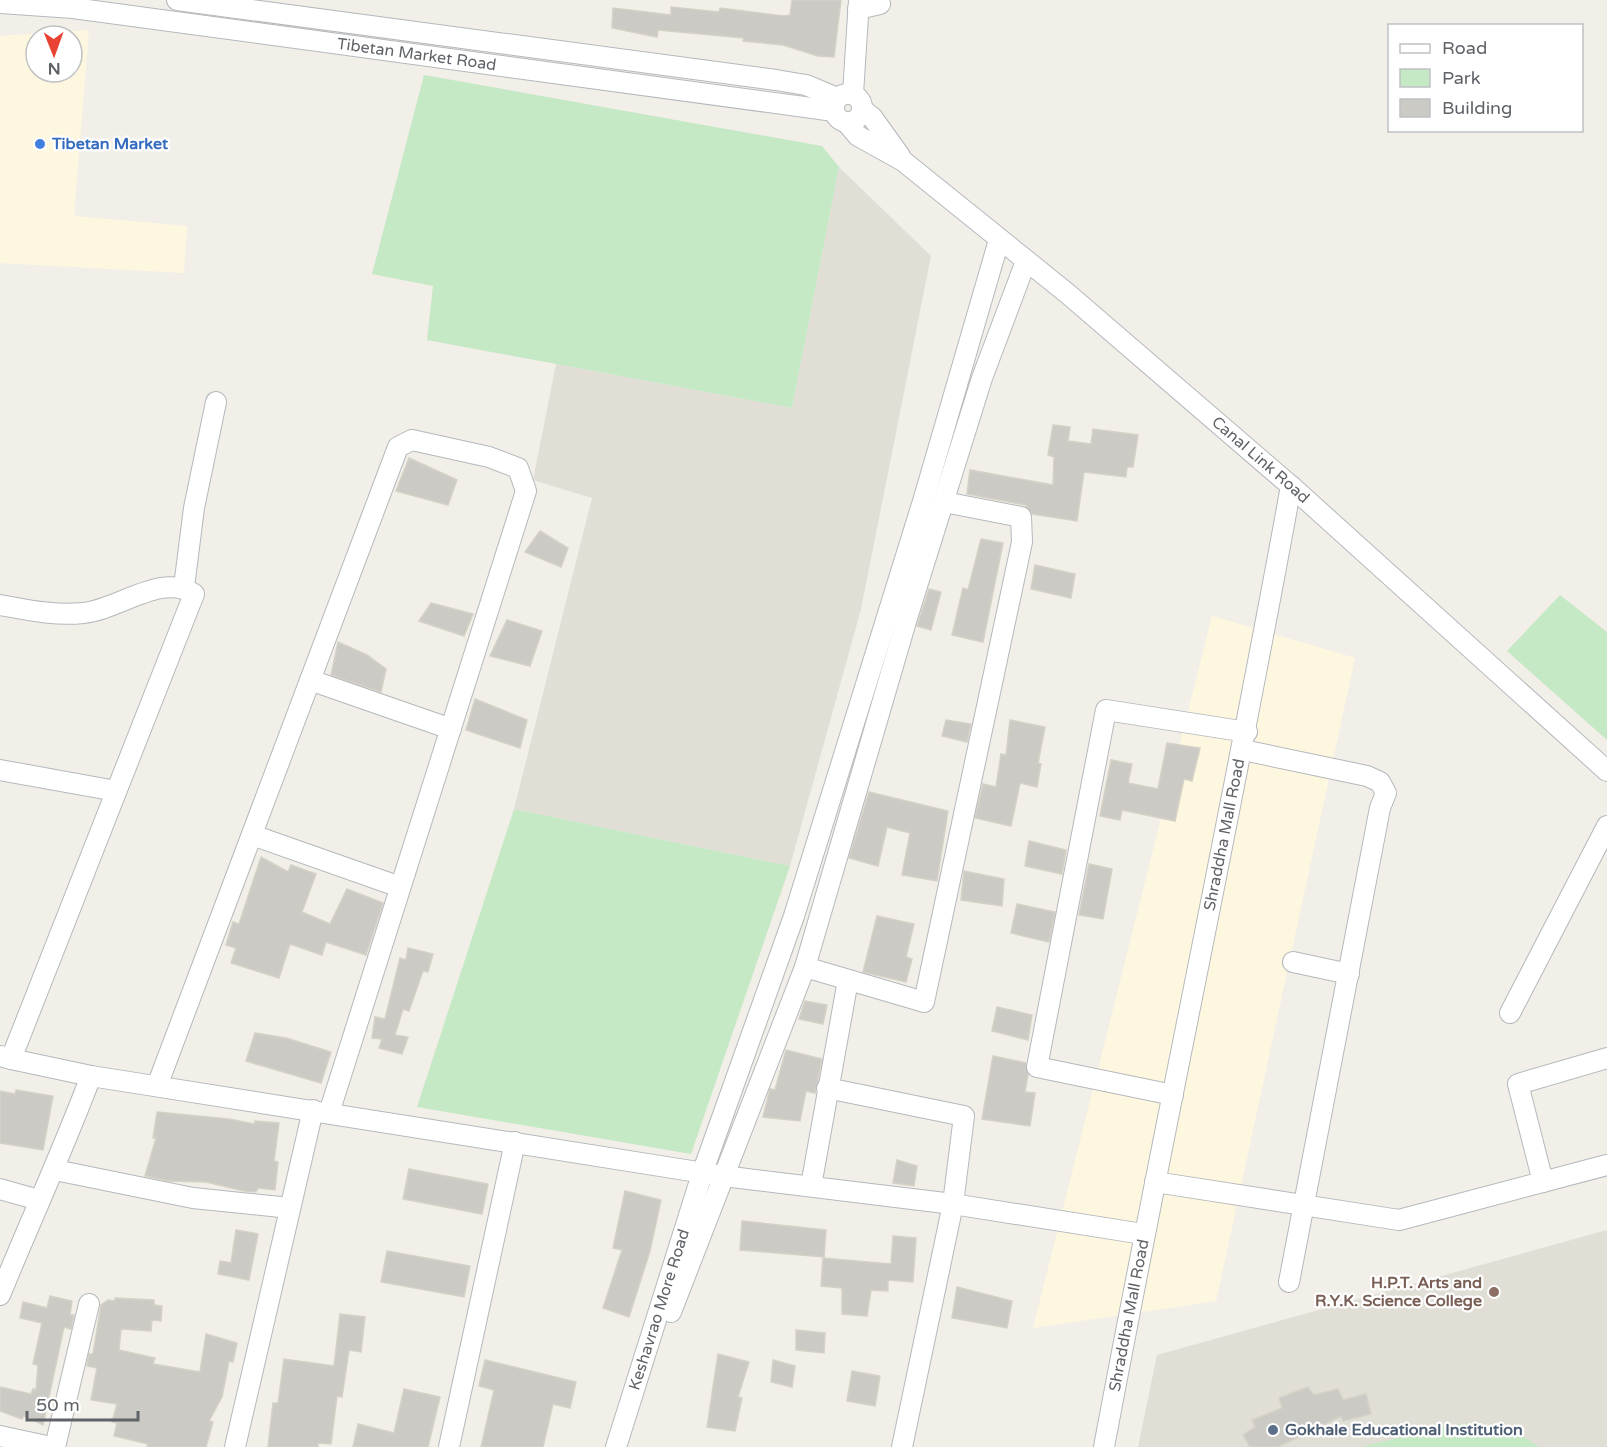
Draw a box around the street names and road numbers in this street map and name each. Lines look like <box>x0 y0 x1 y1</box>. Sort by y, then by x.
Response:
street label: Tibetan Market Road <box>336 34 498 75</box>
street label: Canal Link Road <box>1207 412 1314 508</box>
street label: Shraddha Mall Road <box>1200 757 1249 913</box>
street label: Keshavrao More Road <box>625 1227 694 1393</box>
street label: Shraddha Mall Road <box>1105 1238 1154 1393</box>

